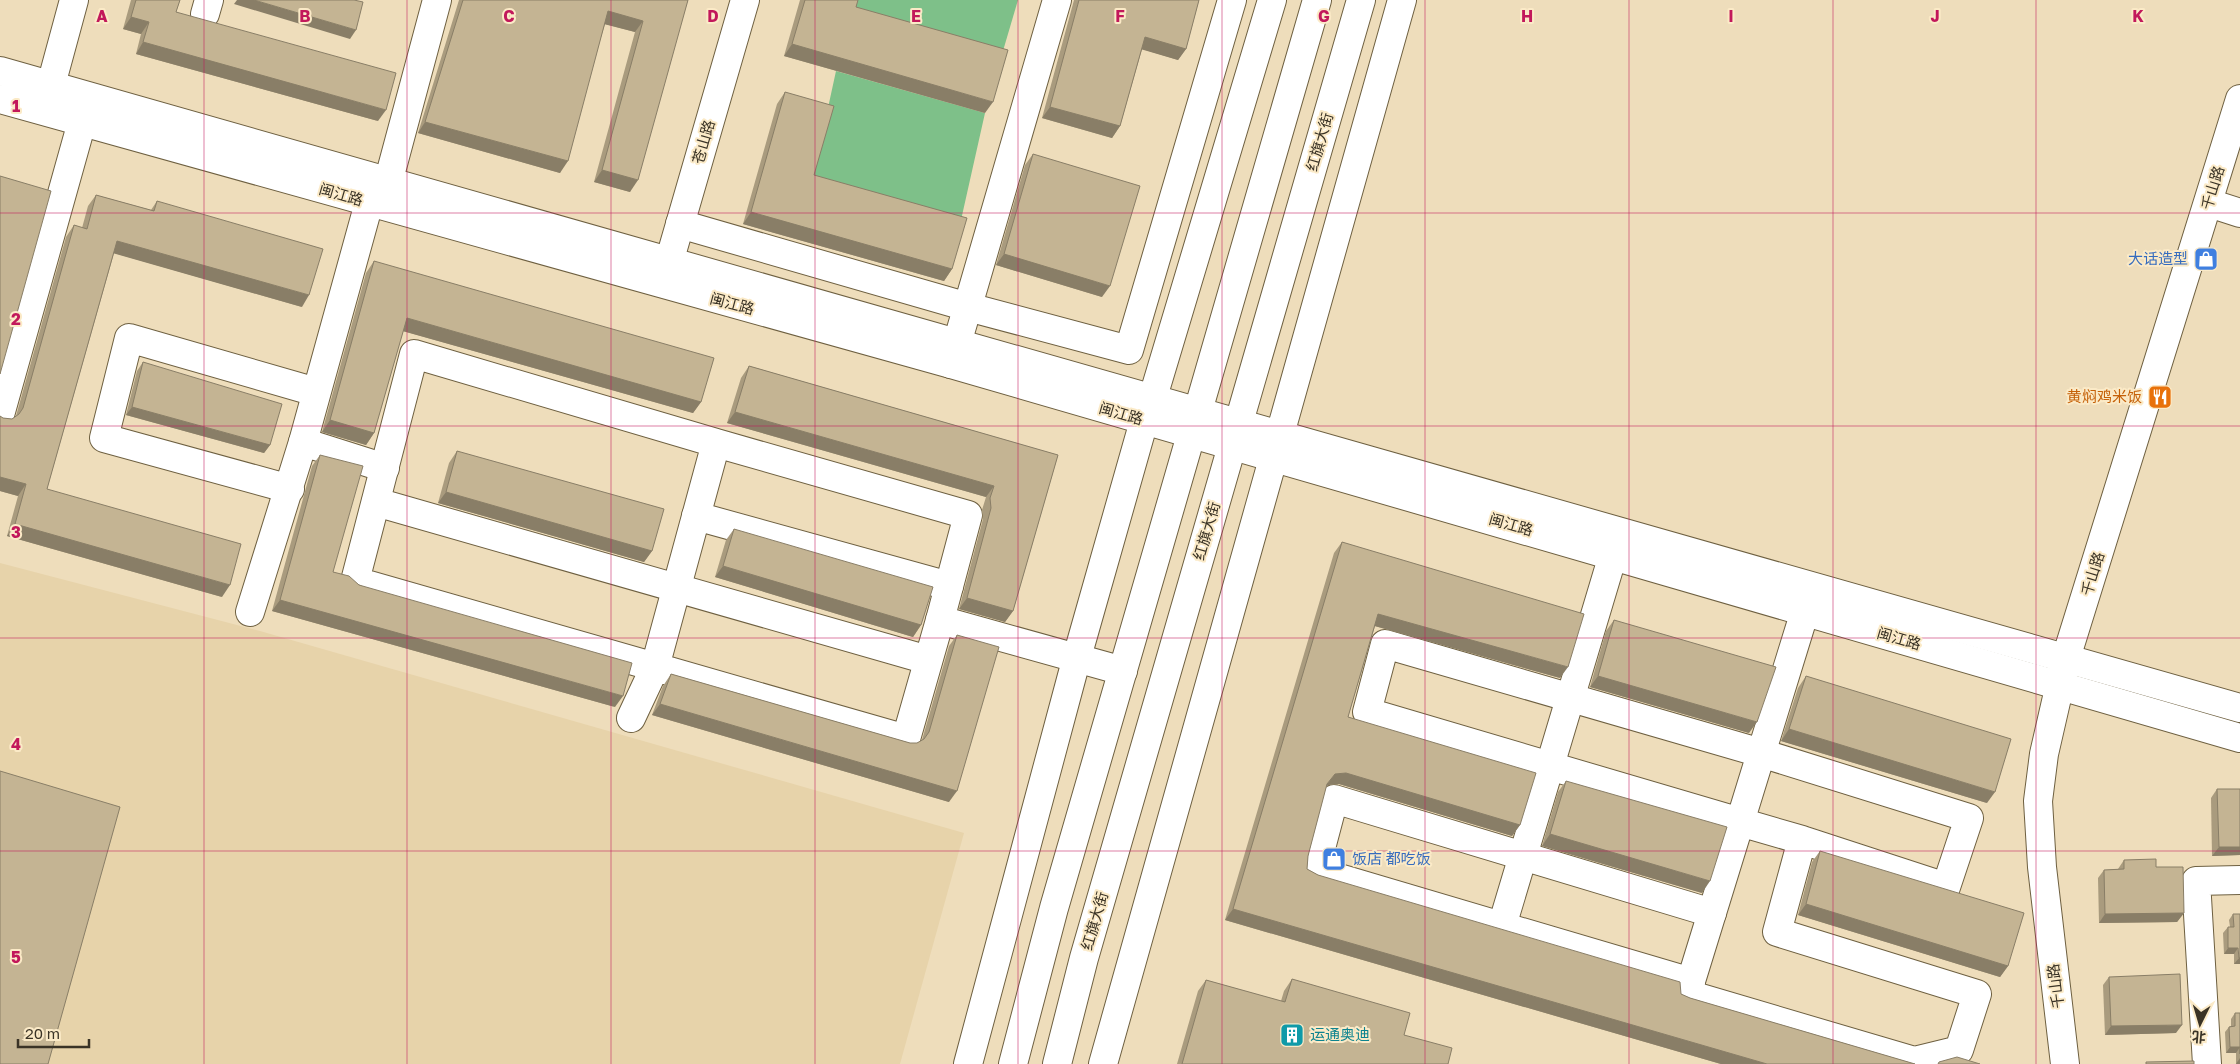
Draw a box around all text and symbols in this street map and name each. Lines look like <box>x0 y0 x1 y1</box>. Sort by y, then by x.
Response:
text: A <box>96 6 108 26</box>
text: B <box>299 6 311 26</box>
text: C <box>503 6 515 26</box>
text: D <box>707 6 719 26</box>
text: E <box>911 6 921 26</box>
text: F <box>1115 6 1125 26</box>
text: G <box>1318 6 1330 26</box>
text: H <box>1521 6 1533 26</box>
text: I <box>1728 6 1734 26</box>
text: J <box>1930 6 1940 26</box>
text: K <box>2132 6 2144 26</box>
text: 1 <box>12 96 20 116</box>
street label: 红旗大街 <box>1302 110 1336 173</box>
street label: 苍山路 <box>688 118 718 166</box>
street label: 千山路 <box>2197 164 2227 212</box>
street label: 闽江路 <box>317 179 365 209</box>
shop icon: 大话造型 <box>2193 246 2219 272</box>
place label: 大话造型 <box>2128 249 2188 267</box>
street label: 闽江路 <box>708 289 756 318</box>
text: 2 <box>11 309 21 329</box>
restaurant icon: 黄焖鸡米饭 <box>2147 384 2173 410</box>
place label: 黄焖鸡米饭 <box>2067 387 2142 405</box>
street label: 闽江路 <box>1097 398 1145 428</box>
street label: 红旗大街 <box>1189 499 1223 562</box>
street label: 闽江路 <box>1487 509 1535 539</box>
text: 3 <box>11 522 21 542</box>
street label: 千山路 <box>2077 550 2107 598</box>
street label: 闽江路 <box>1875 623 1923 653</box>
text: 4 <box>11 734 21 754</box>
shop icon: 饭店 都吃饭 <box>1321 846 1347 872</box>
place label: 饭店 都吃饭 <box>1352 849 1431 867</box>
street label: 红旗大街 <box>1077 889 1111 952</box>
text: 5 <box>11 947 21 967</box>
street label: 千山路 <box>2043 963 2067 1010</box>
north arrow <box>2175 999 2225 1049</box>
scale bar <box>18 1016 89 1048</box>
building icon: 运通奥迪 <box>1279 1022 1305 1048</box>
text: 20 m <box>25 1024 60 1042</box>
place label: 运通奥迪 <box>1310 1025 1370 1043</box>
text: 北 <box>2191 1028 2207 1047</box>

